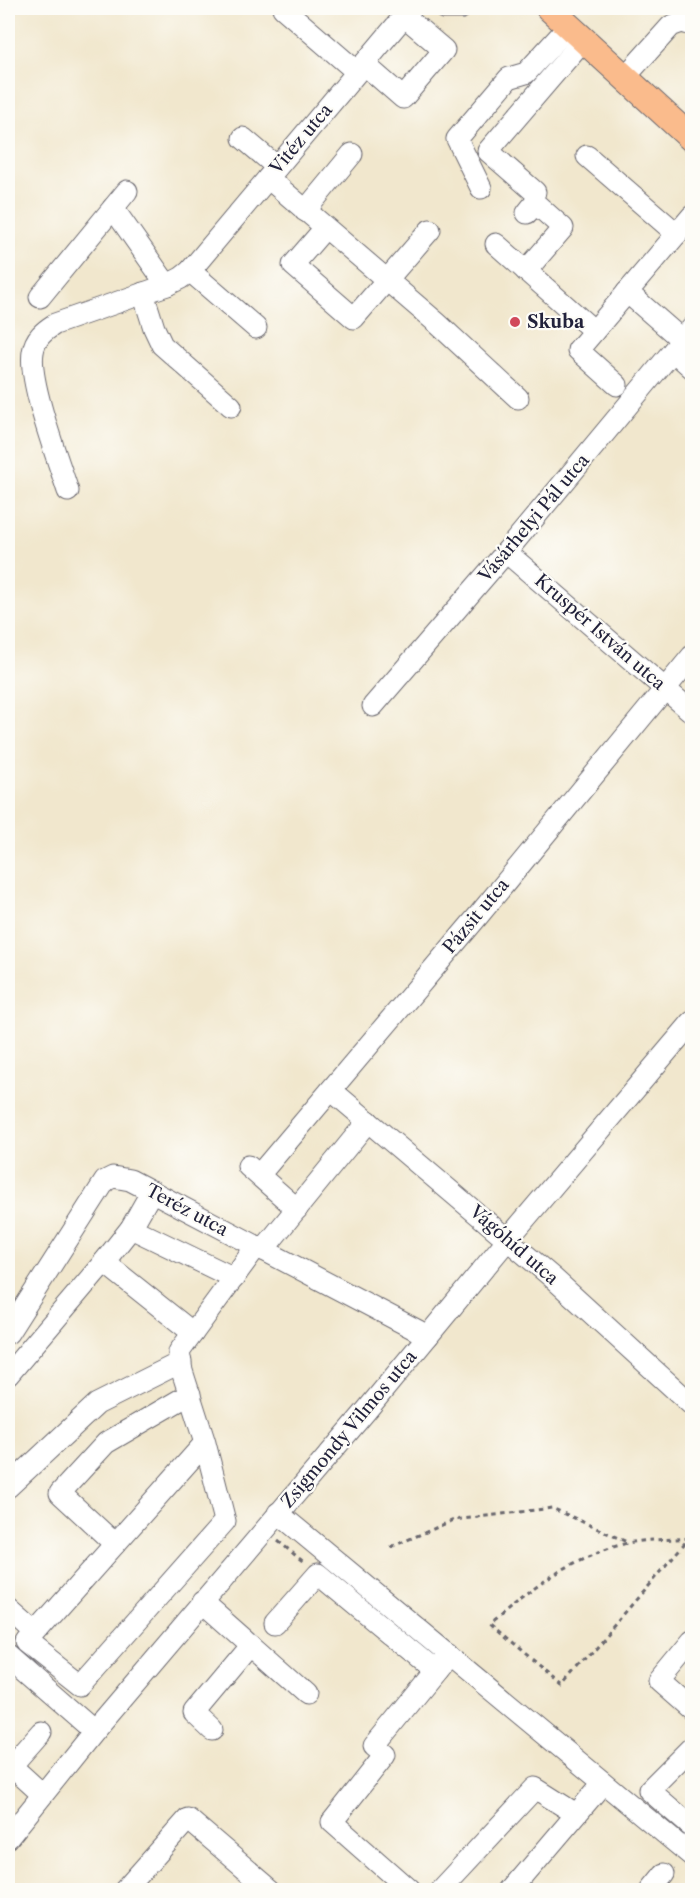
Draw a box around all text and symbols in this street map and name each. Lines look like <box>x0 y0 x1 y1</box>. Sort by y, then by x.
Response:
street label: Vitéz utca <box>264 99 337 180</box>
place label: Skuba <box>527 311 585 333</box>
marker: Skuba <box>508 315 522 329</box>
street label: Vásárhelyi Pál utca <box>473 449 594 587</box>
street label: Kruspér István utca <box>530 569 670 695</box>
street label: Pázsit utca <box>438 874 514 958</box>
street label: Teréz utca <box>142 1179 232 1241</box>
street label: Vágóhíd utca <box>464 1200 563 1290</box>
street label: Zsigmondy Vilmos utca <box>277 1345 422 1512</box>

